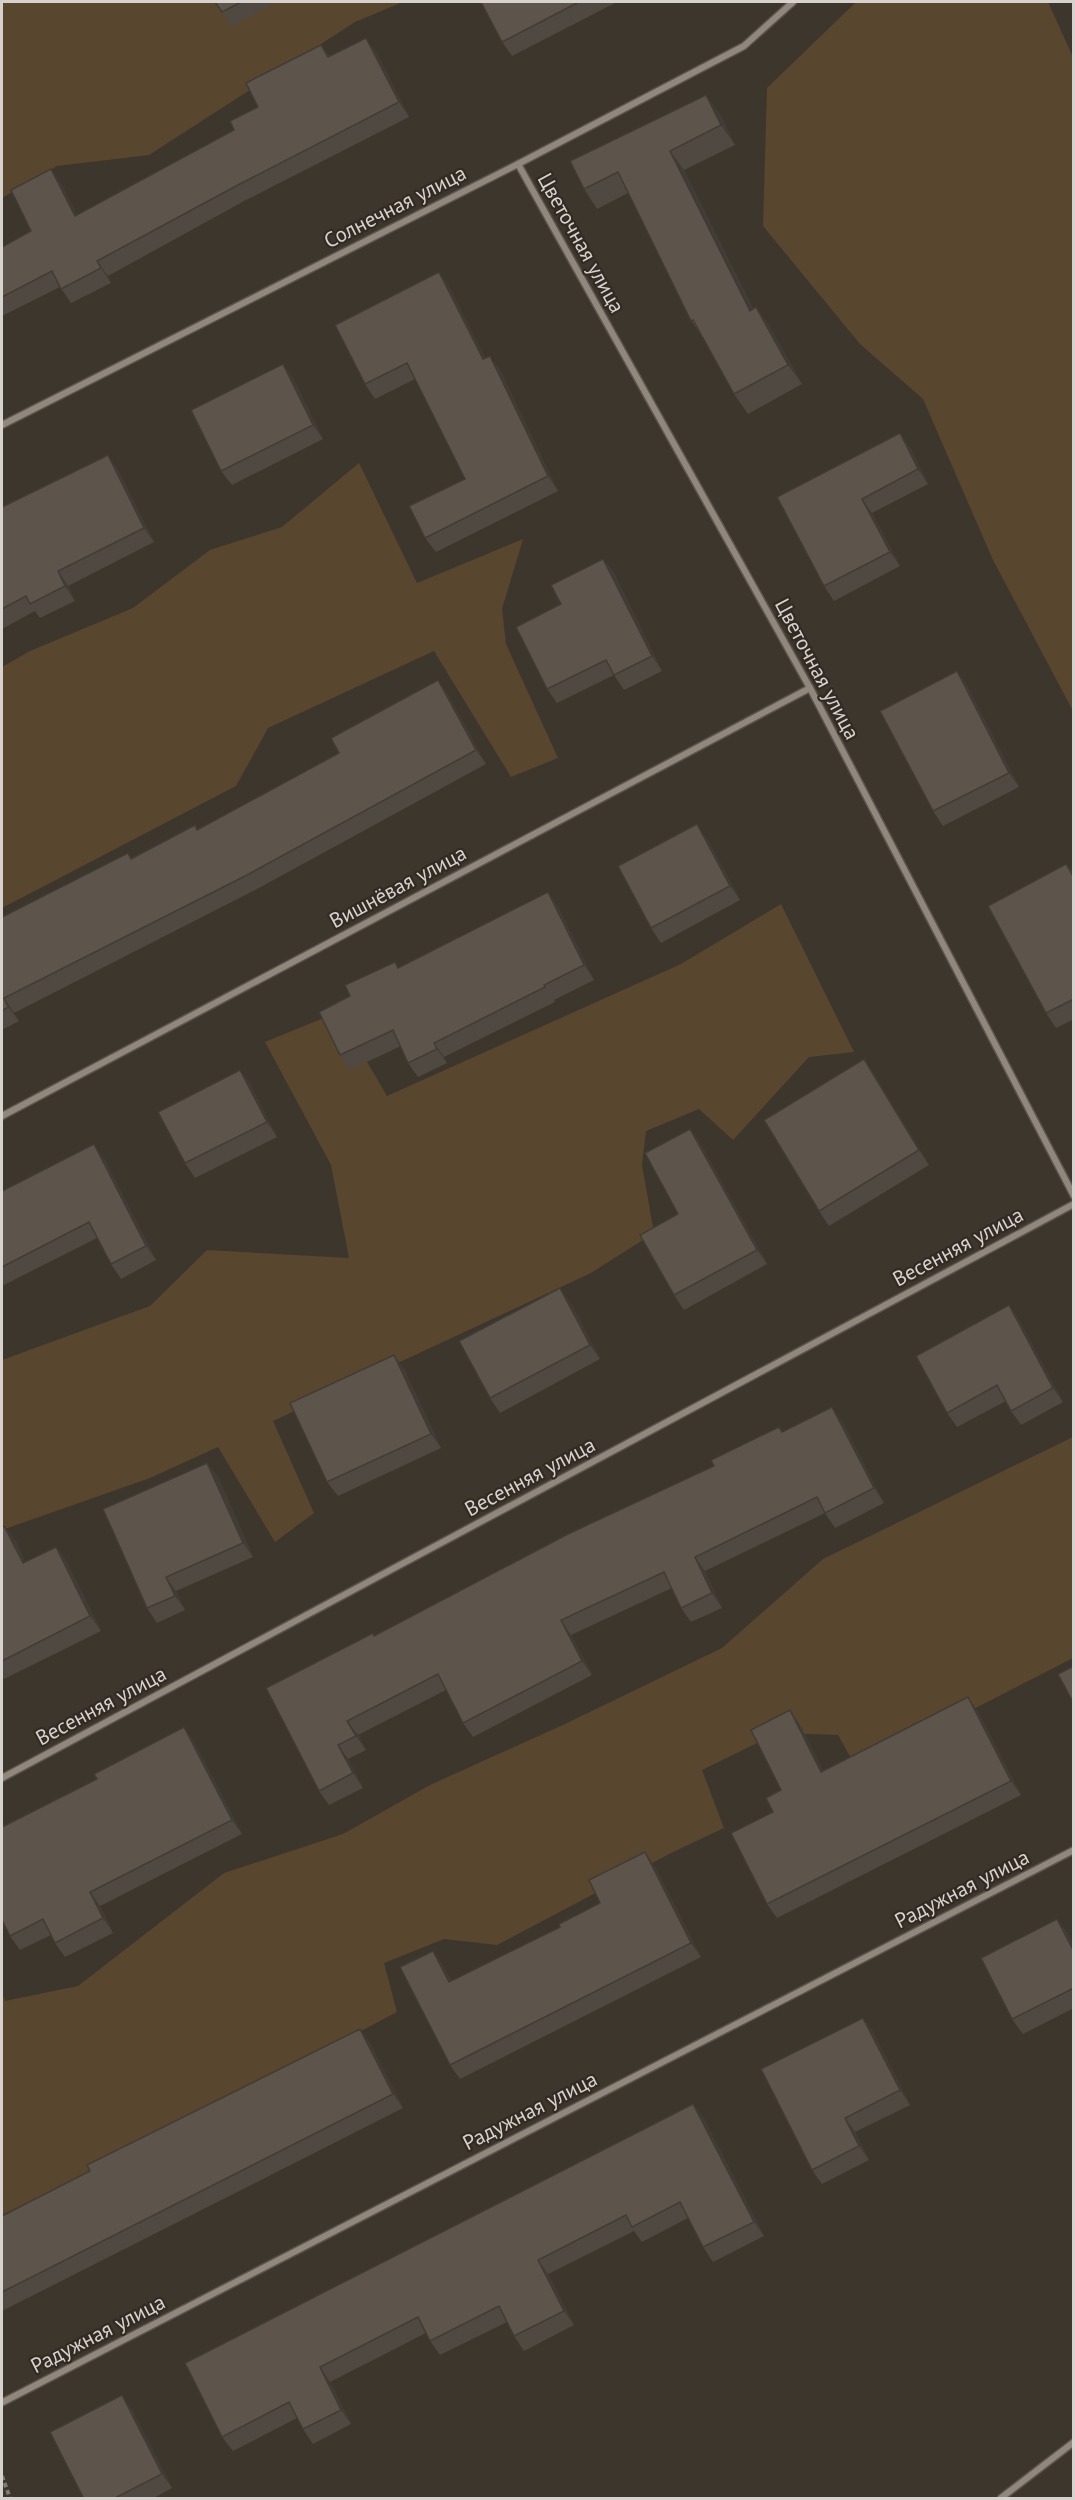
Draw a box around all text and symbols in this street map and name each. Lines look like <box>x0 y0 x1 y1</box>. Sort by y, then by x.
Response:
street label: Солнечная улица <box>319 159 470 254</box>
street label: Цветочная улица <box>532 168 631 317</box>
street label: Цветочная улица <box>769 594 866 744</box>
street label: Вишнёвая улица <box>325 839 471 934</box>
street label: Весенняя улица <box>888 1201 1028 1292</box>
street label: Весенняя улица <box>460 1431 600 1522</box>
street label: Весенняя улица <box>31 1660 171 1751</box>
street label: Радужная улица <box>890 1843 1033 1934</box>
street label: Радужная улица <box>458 2065 601 2156</box>
street label: Радужная улица <box>26 2288 169 2379</box>

